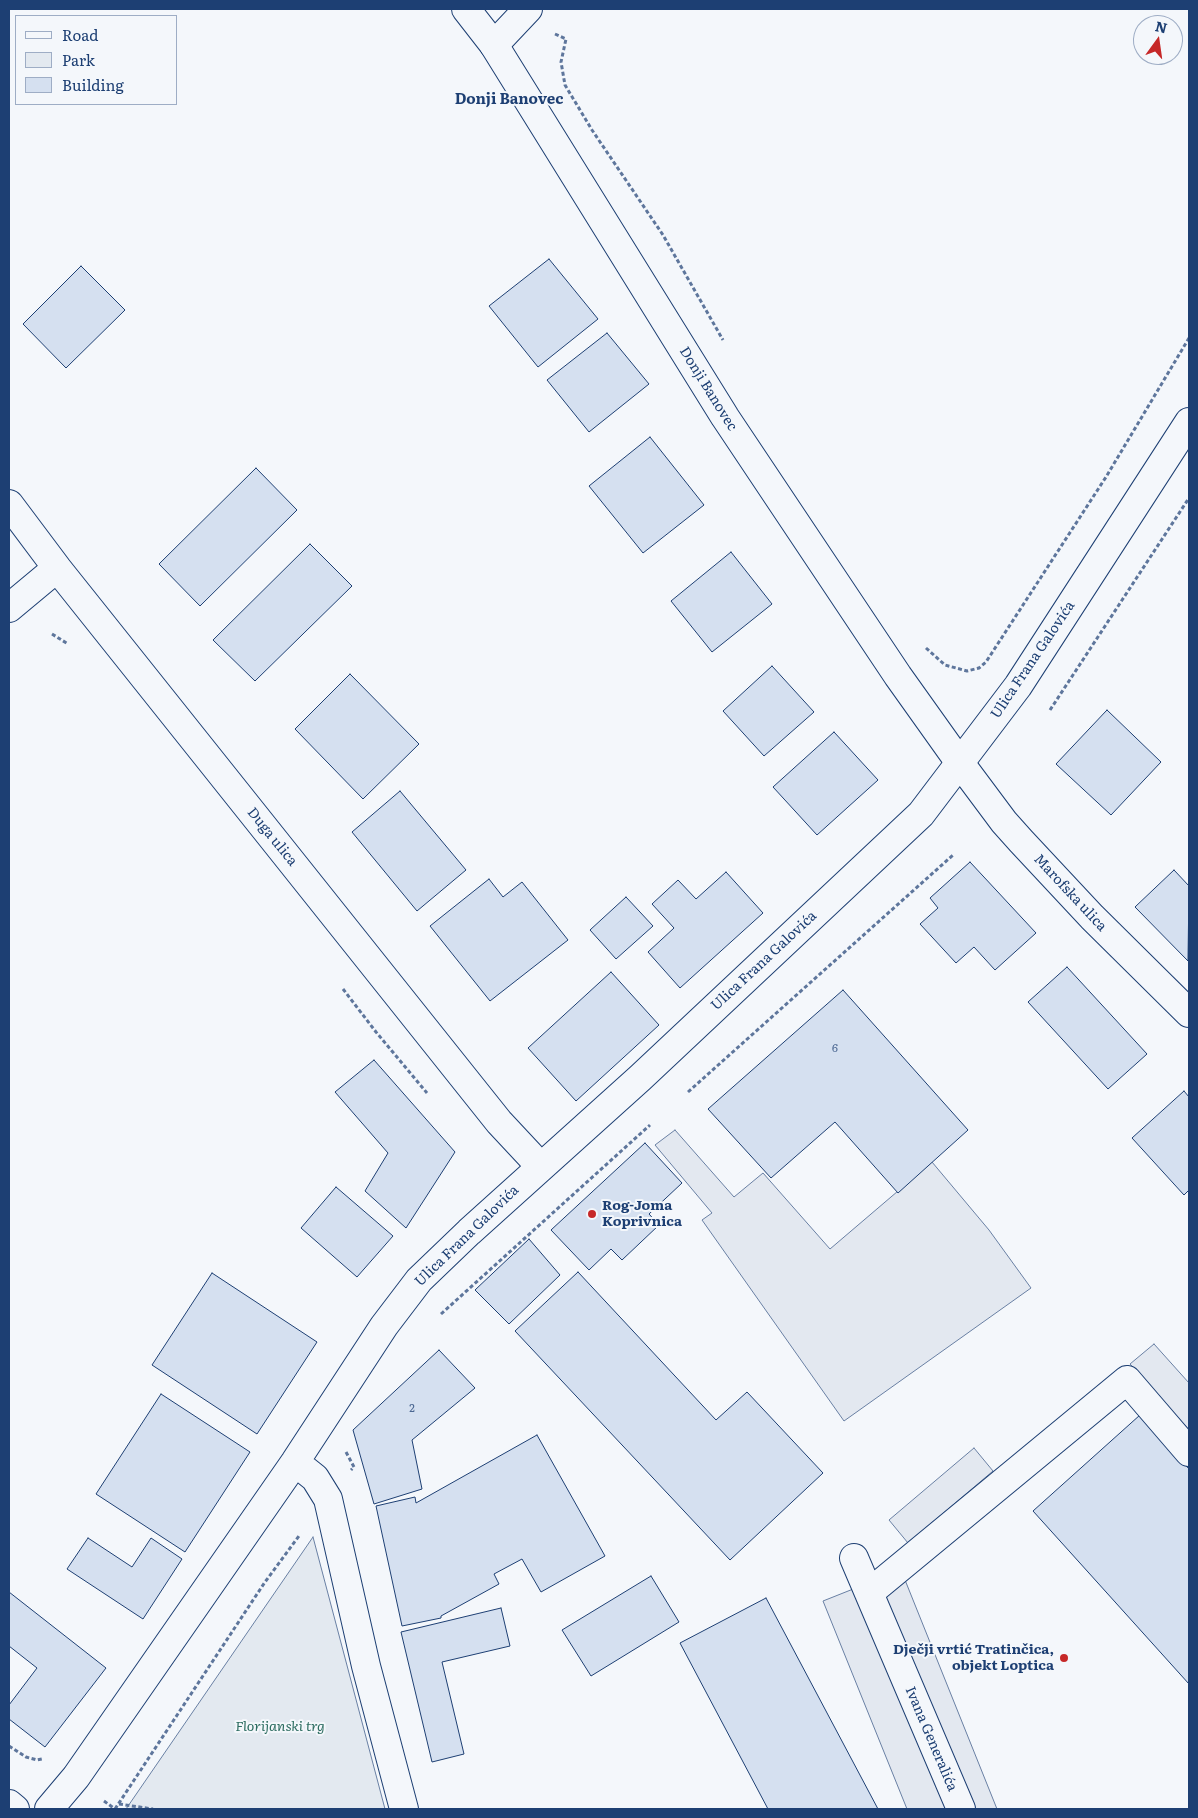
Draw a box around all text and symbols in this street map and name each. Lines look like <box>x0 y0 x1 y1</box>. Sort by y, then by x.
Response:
legend <box>15 15 178 105</box>
north arrow <box>1133 15 1183 65</box>
text: N <box>1153 15 1170 38</box>
text: Road <box>62 23 98 46</box>
text: Park <box>62 48 95 71</box>
text: Building <box>62 73 124 96</box>
district label: Donji Banovec <box>455 91 563 109</box>
street label: Donji Banovec <box>676 344 740 434</box>
street label: Ulica Frana Galovića <box>987 598 1079 722</box>
street label: Duga ulica <box>243 804 301 870</box>
street label: Marofska ulica <box>1030 851 1110 935</box>
street label: Ulica Frana Galovića <box>708 908 820 1014</box>
house number: 6 <box>832 1042 838 1056</box>
street label: Ulica Frana Galovića <box>412 1182 522 1290</box>
place label: Rog-Joma Koprivnica <box>602 1198 682 1230</box>
marker: Rog-Joma Koprivnica <box>586 1208 598 1220</box>
house number: 2 <box>409 1402 415 1416</box>
place label: Dječji vrtić Tratinčica, objekt Loptica <box>893 1642 1054 1674</box>
marker: Dječji vrtić Tratinčica, objekt Loptica <box>1058 1652 1070 1664</box>
street label: Ivana Generalića <box>901 1684 961 1794</box>
park label: Florijanski trg <box>235 1719 325 1735</box>

